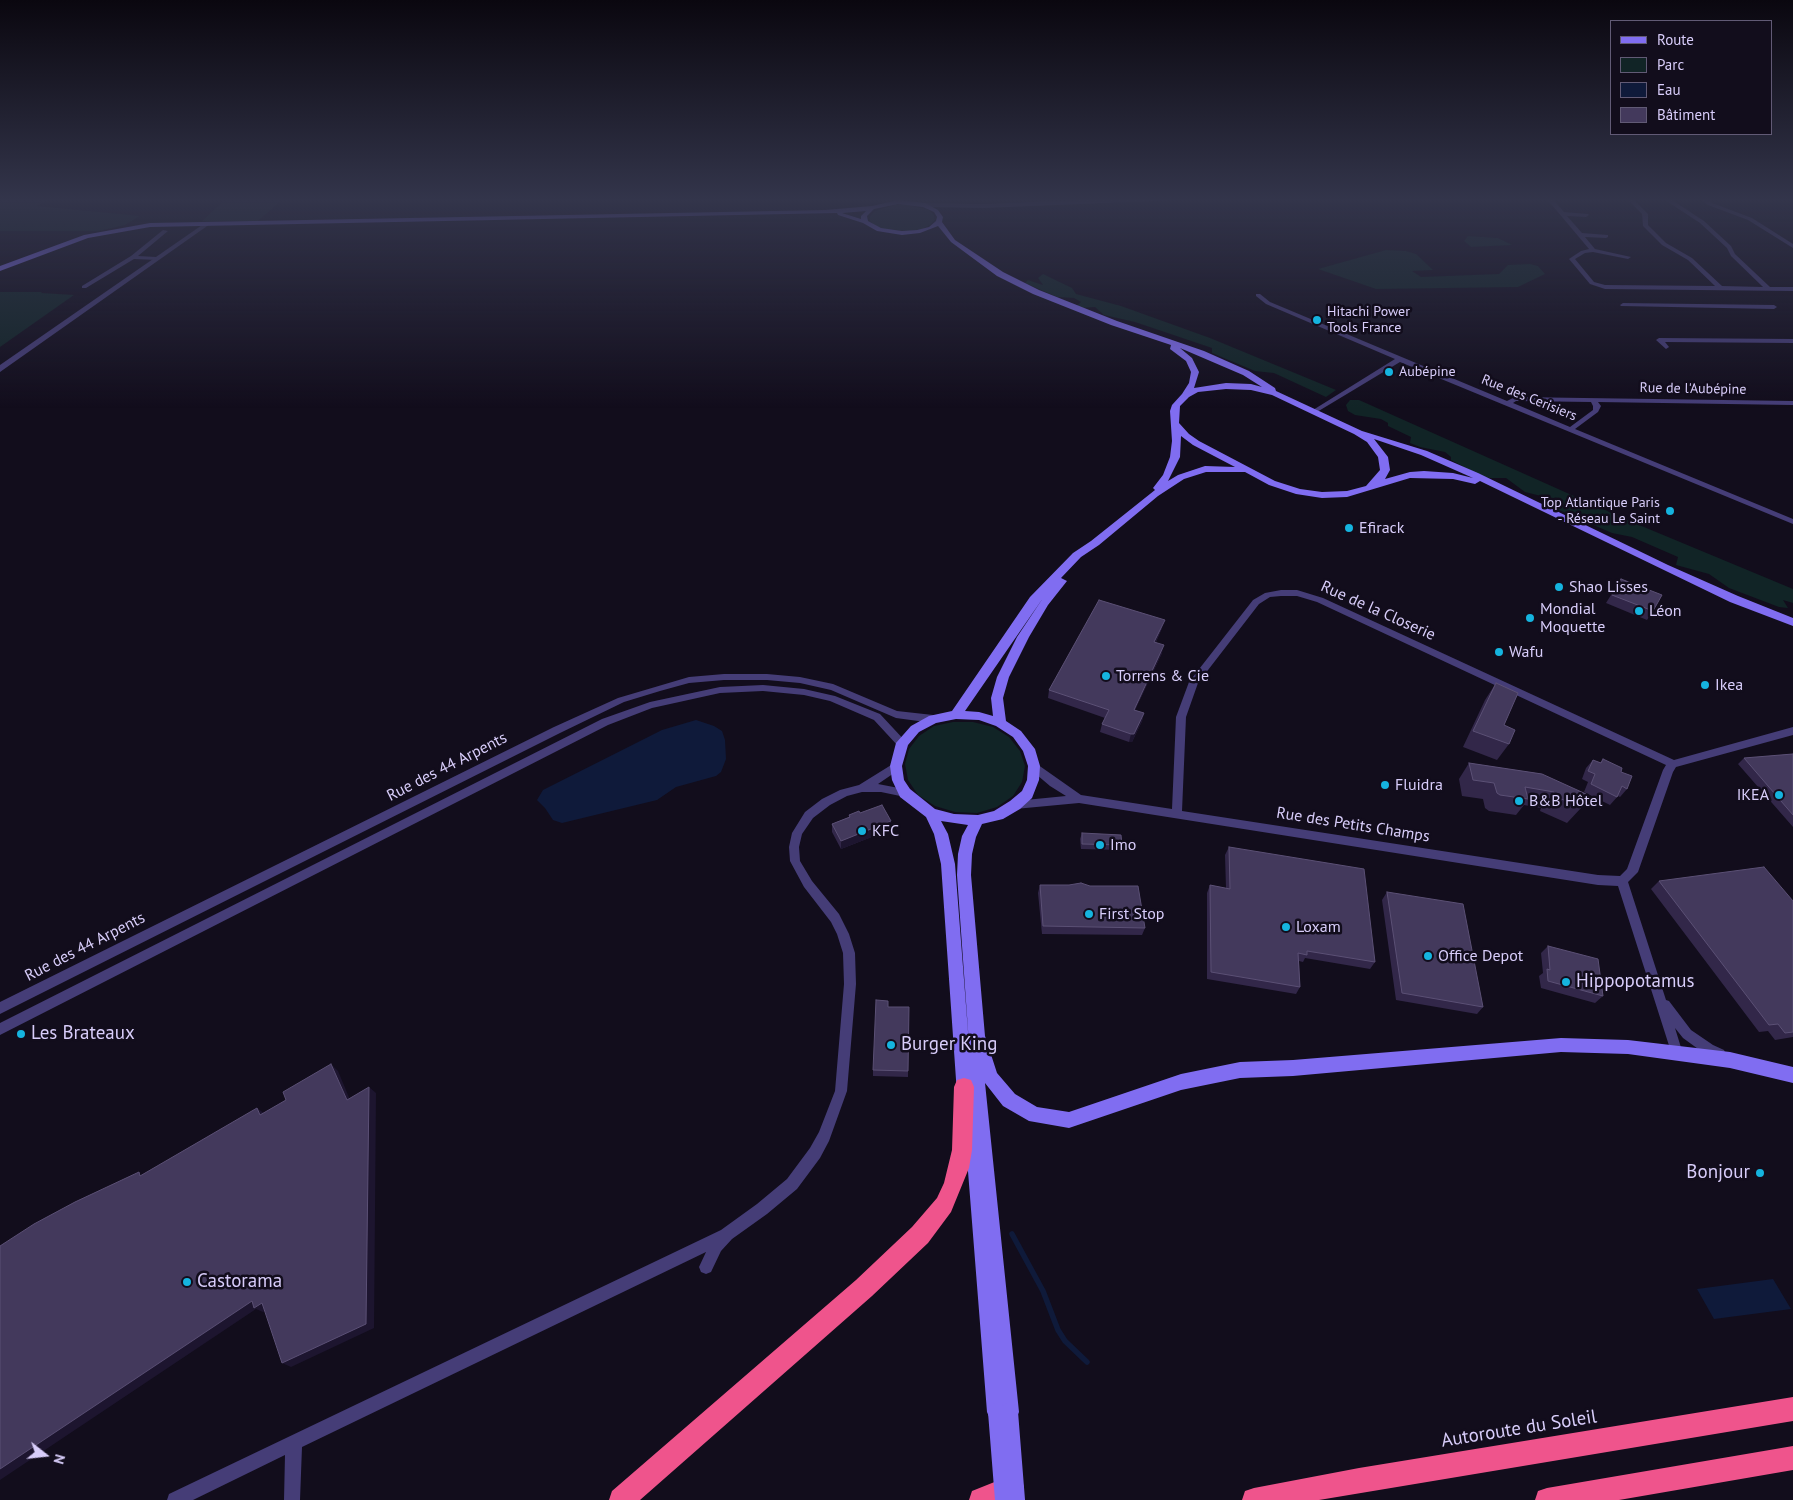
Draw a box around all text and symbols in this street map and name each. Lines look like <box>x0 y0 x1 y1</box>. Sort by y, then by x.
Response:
legend <box>1610 20 1773 135</box>
text: Route <box>1657 30 1694 49</box>
text: Parc <box>1657 55 1684 74</box>
text: Eau <box>1657 80 1681 99</box>
text: Bâtiment <box>1657 105 1715 124</box>
place label: Hitachi Power Tools France <box>1327 304 1410 336</box>
marker: Hitachi Power Tools France <box>1311 314 1323 326</box>
place label: Aubépine <box>1399 364 1456 380</box>
marker: Aubépine <box>1383 366 1395 378</box>
street label: Rue des Cerisiers <box>1479 371 1579 425</box>
street label: Rue de l'Aubépine <box>1639 380 1747 398</box>
place label: Top Atlantique Paris - Réseau Le Saint <box>1541 495 1660 528</box>
marker: Top Atlantique Paris - Réseau Le Saint <box>1664 505 1676 517</box>
place label: Efirack <box>1359 518 1404 538</box>
marker: Efirack <box>1343 522 1355 534</box>
street label: Rue de la Closerie <box>1318 577 1438 645</box>
place label: Shao Lisses <box>1569 577 1648 597</box>
marker: Shao Lisses <box>1553 581 1565 593</box>
place label: Mondial Moquette <box>1540 599 1605 637</box>
place label: Léon <box>1649 601 1682 621</box>
marker: Léon <box>1633 605 1645 617</box>
marker: Mondial Moquette <box>1524 612 1536 624</box>
place label: Wafu <box>1509 642 1543 662</box>
marker: Wafu <box>1493 646 1505 658</box>
place label: Torrens & Cie <box>1116 666 1209 686</box>
marker: Torrens & Cie <box>1100 670 1112 682</box>
place label: Ikea <box>1715 675 1743 695</box>
marker: Ikea <box>1699 679 1711 691</box>
street label: Rue des 44 Arpents <box>384 728 510 806</box>
place label: Fluidra <box>1395 775 1443 795</box>
marker: Fluidra <box>1379 779 1391 791</box>
place label: IKEA <box>1737 785 1769 805</box>
marker: IKEA <box>1773 789 1785 801</box>
place label: B&B Hôtel <box>1529 791 1602 811</box>
marker: B&B Hôtel <box>1513 795 1525 807</box>
street label: Rue des Petits Champs <box>1275 803 1431 847</box>
place label: KFC <box>872 821 899 841</box>
marker: KFC <box>856 825 868 837</box>
place label: Imo <box>1110 835 1136 855</box>
marker: Imo <box>1094 839 1106 851</box>
place label: First Stop <box>1099 904 1164 924</box>
street label: Rue des 44 Arpents <box>22 908 148 986</box>
marker: First Stop <box>1083 908 1095 920</box>
place label: Loxam <box>1296 917 1341 937</box>
marker: Loxam <box>1280 921 1292 933</box>
place label: Office Depot <box>1438 946 1523 966</box>
marker: Office Depot <box>1422 950 1434 962</box>
place label: Hippopotamus <box>1576 971 1695 993</box>
marker: Hippopotamus <box>1560 976 1572 988</box>
place label: Les Brateaux <box>31 1023 135 1045</box>
marker: Les Brateaux <box>15 1028 27 1040</box>
place label: Burger King <box>901 1034 997 1056</box>
marker: Burger King <box>885 1039 897 1051</box>
place label: Bonjour <box>1686 1162 1750 1184</box>
marker: Bonjour <box>1754 1167 1766 1179</box>
place label: Castorama <box>197 1271 282 1293</box>
marker: Castorama <box>181 1276 193 1288</box>
street label: Autoroute du Soleil <box>1440 1405 1598 1453</box>
north arrow <box>20 1430 70 1480</box>
text: N <box>50 1452 69 1466</box>

